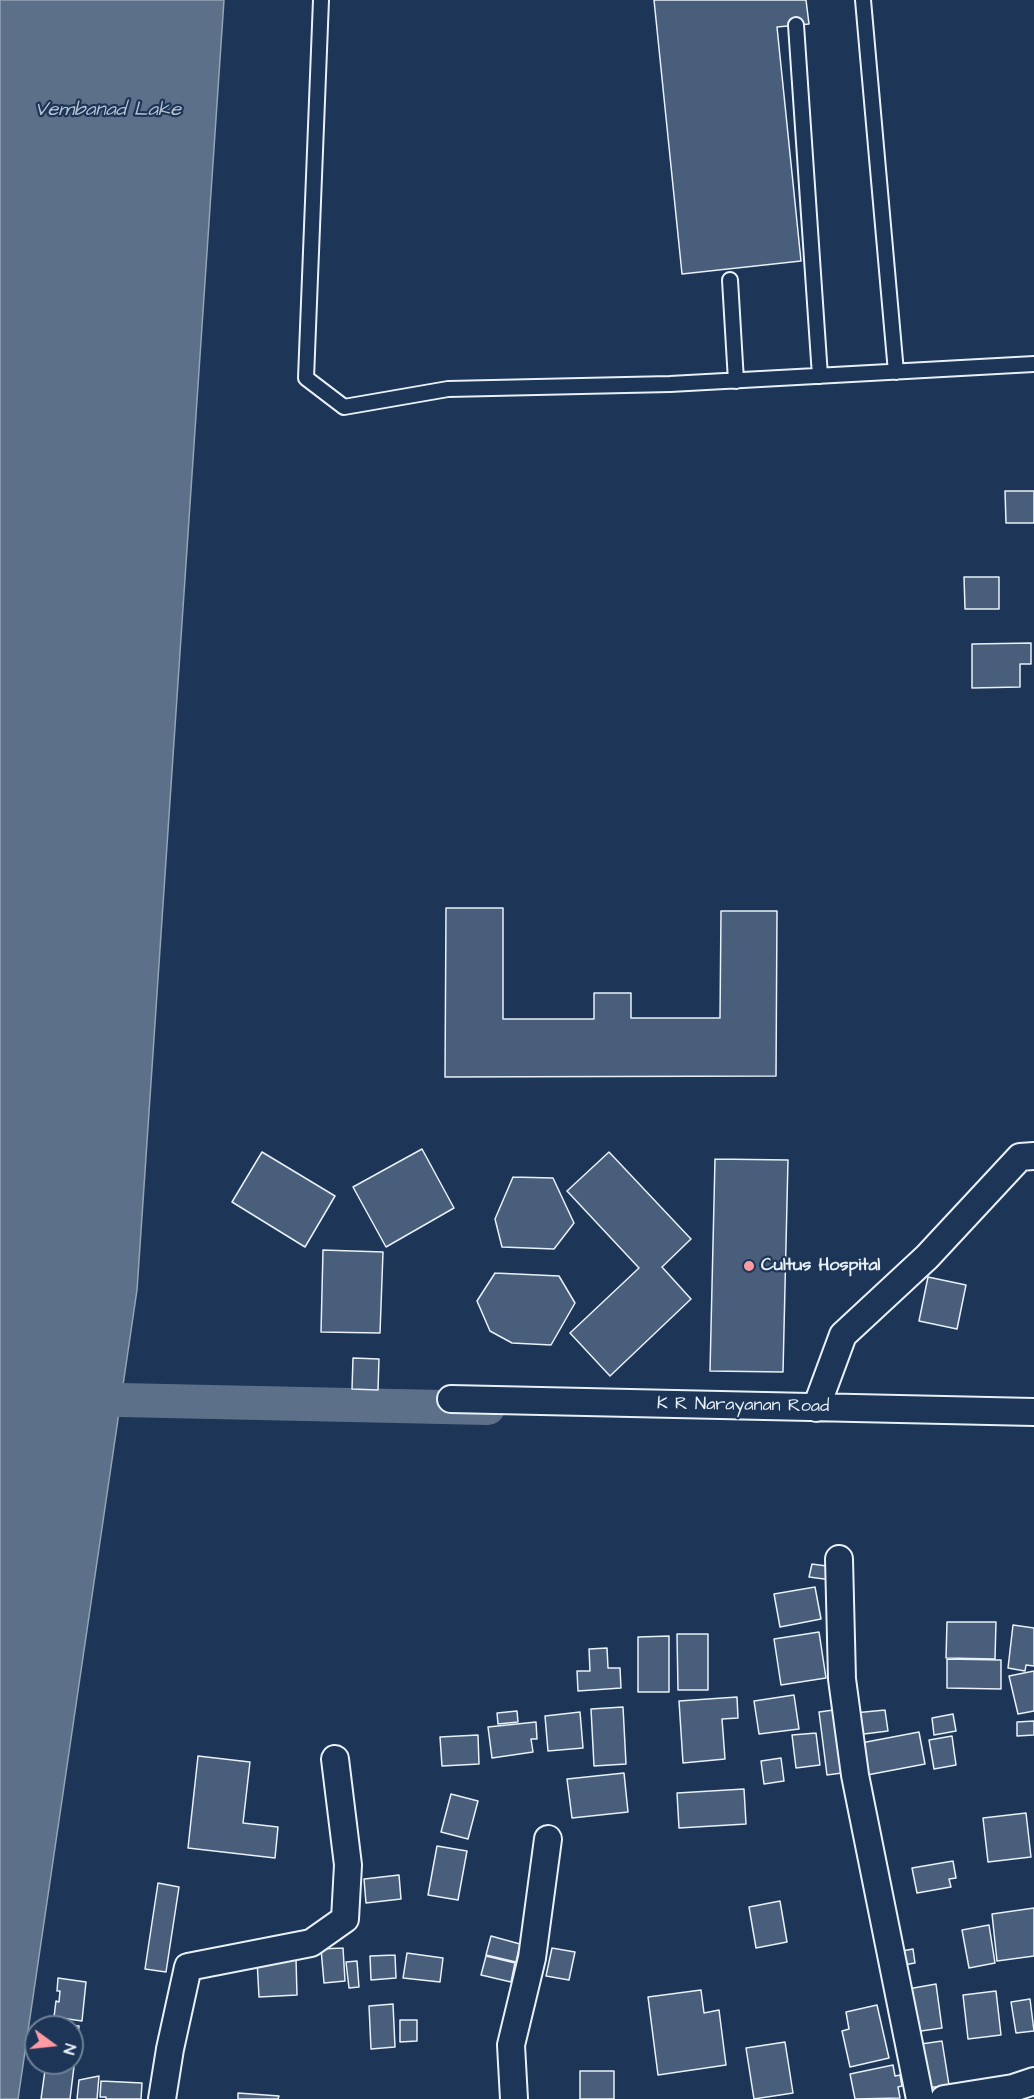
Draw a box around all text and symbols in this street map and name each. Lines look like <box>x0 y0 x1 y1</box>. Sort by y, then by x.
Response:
water label: Vembanad Lake <box>35 99 181 123</box>
place label: Cultus Hospital <box>761 1255 880 1277</box>
marker: Cultus Hospital <box>742 1259 756 1273</box>
street label: K R Narayanan Road <box>657 1394 829 1418</box>
north arrow <box>24 2015 84 2075</box>
text: N <box>58 2041 81 2057</box>

